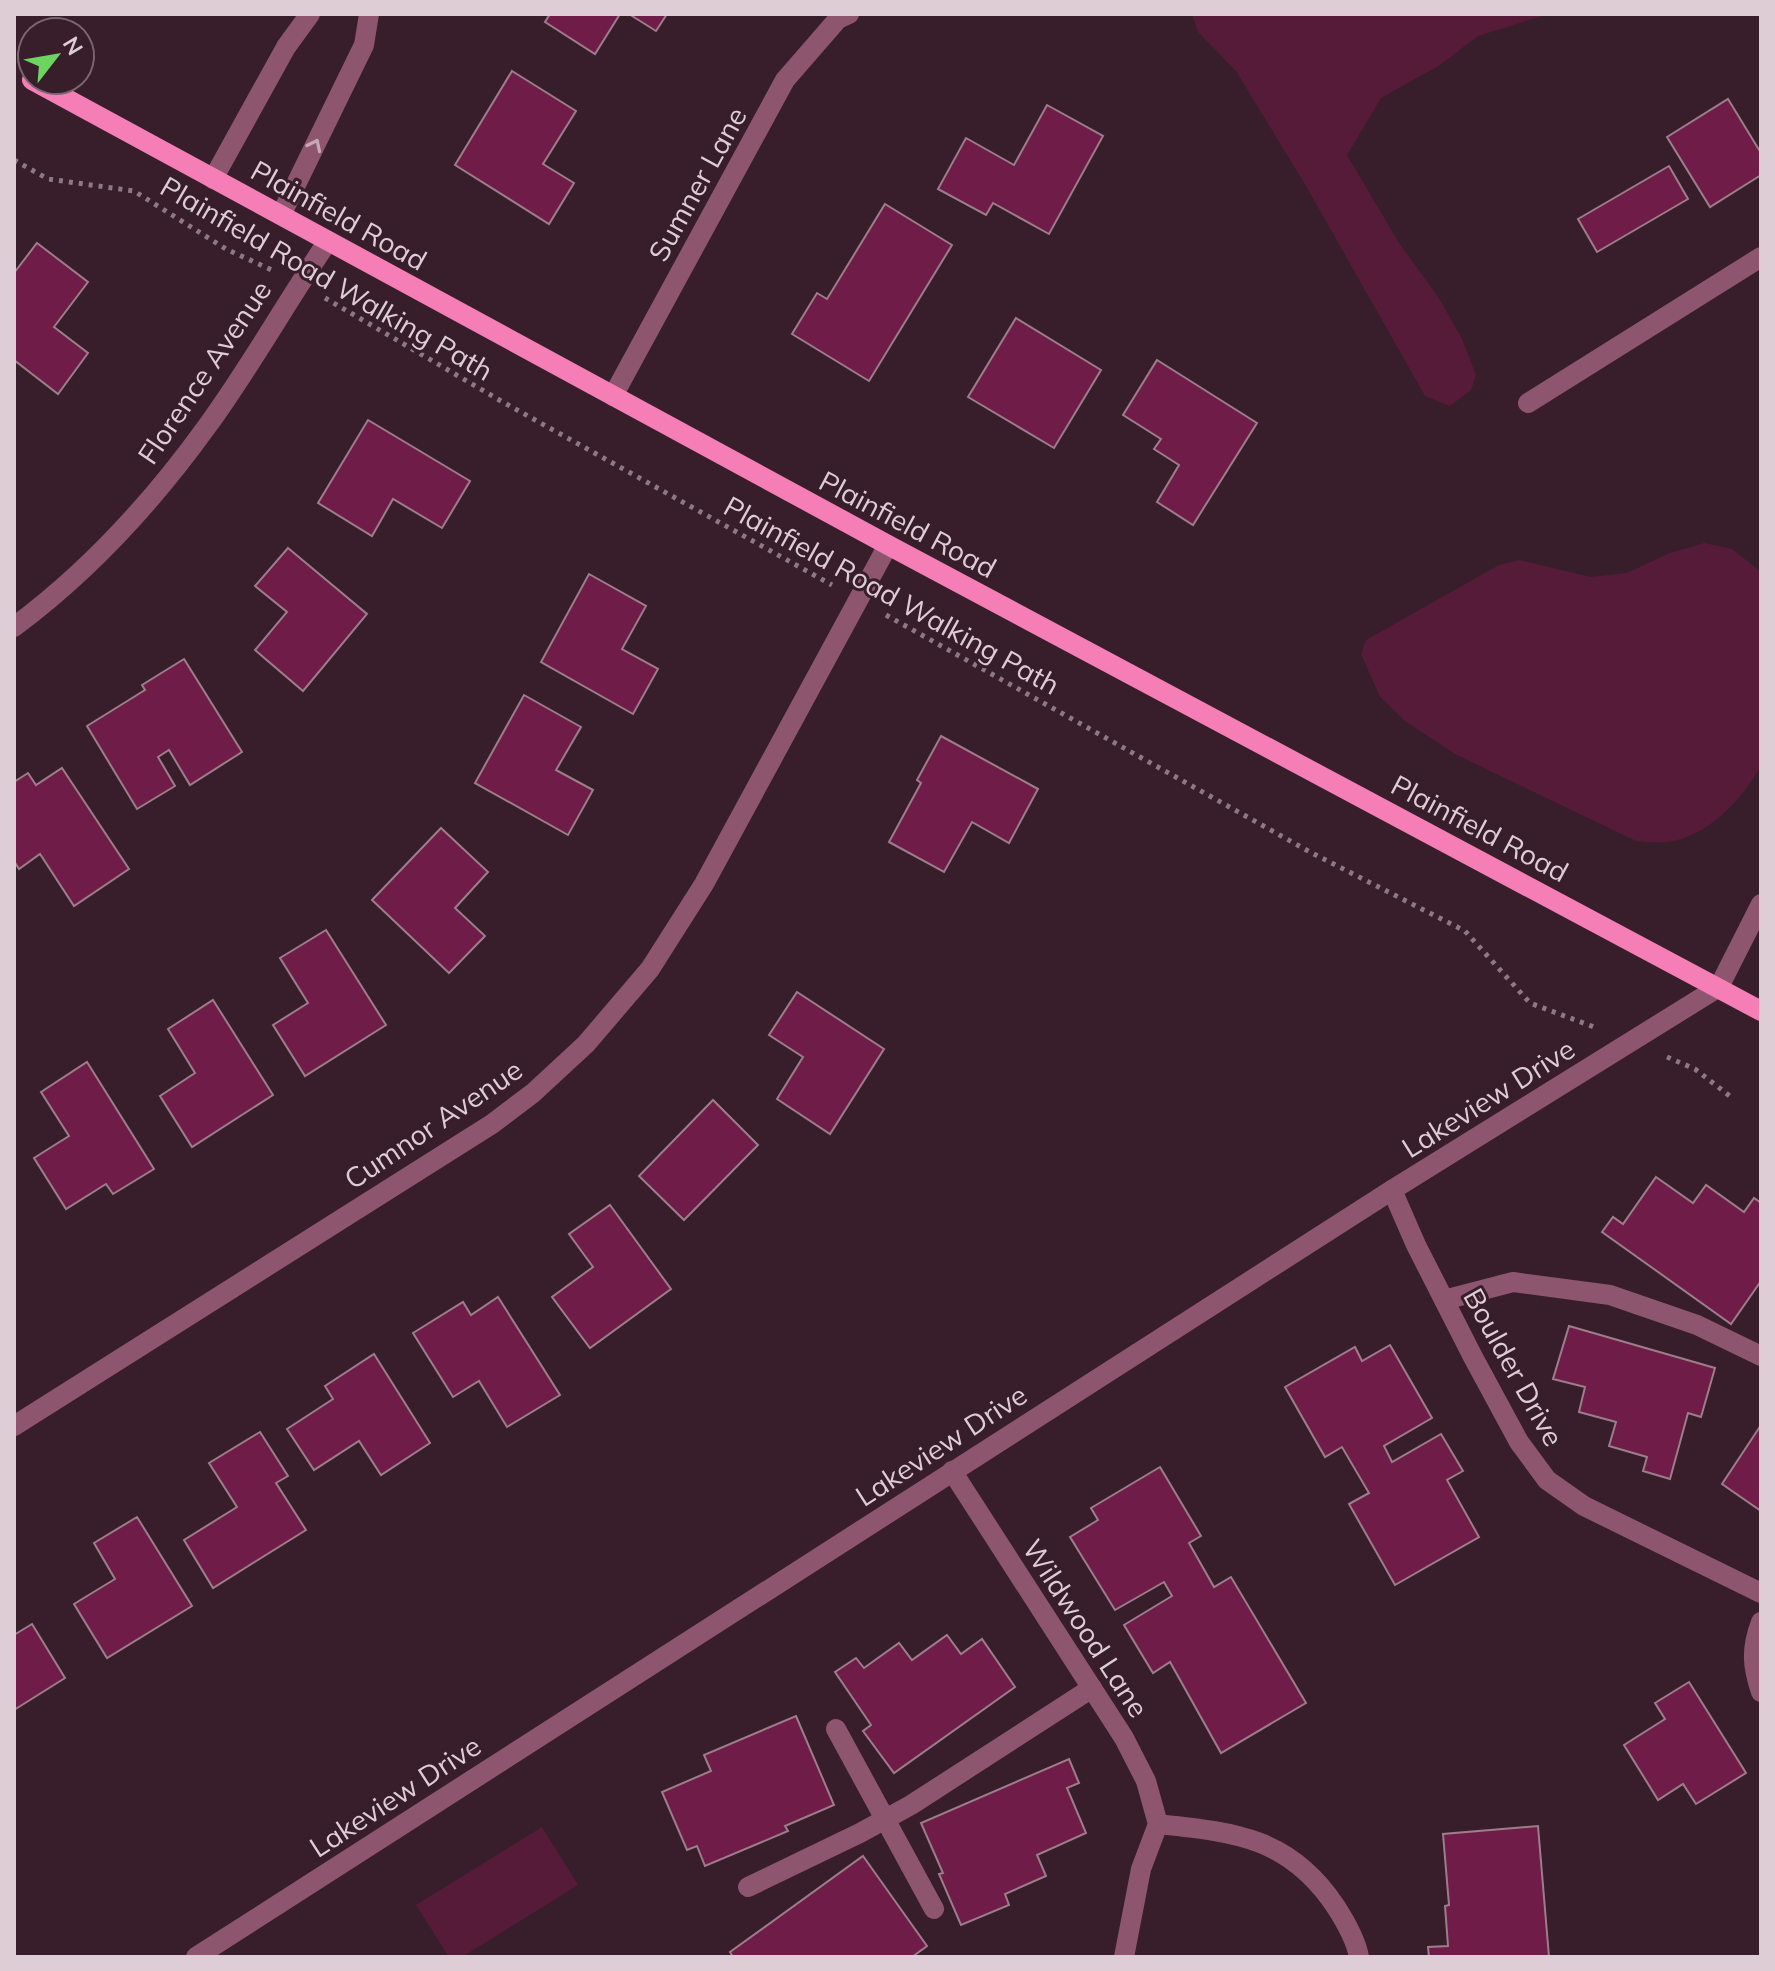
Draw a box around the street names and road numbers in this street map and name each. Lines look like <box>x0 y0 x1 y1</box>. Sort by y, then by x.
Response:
street label: Sumner Lane <box>640 101 754 267</box>
street label: Plainfield Road <box>245 152 433 278</box>
street label: Plainfield Road Walking Path <box>155 168 499 388</box>
street label: Florence Avenue <box>130 274 278 470</box>
street label: Plainfield Road <box>813 463 1003 585</box>
street label: Plainfield Road Walking Path <box>718 488 1066 702</box>
street label: Plainfield Road <box>1385 767 1575 889</box>
street label: Lakeview Drive <box>1395 1031 1581 1165</box>
street label: Cumnor Avenue <box>337 1052 529 1196</box>
street label: Boulder Drive <box>1456 1282 1572 1452</box>
street label: Lakeview Drive <box>849 1377 1033 1513</box>
street label: Wildwood Lane <box>1015 1532 1157 1724</box>
street label: Lakeview Drive <box>303 1728 487 1864</box>

